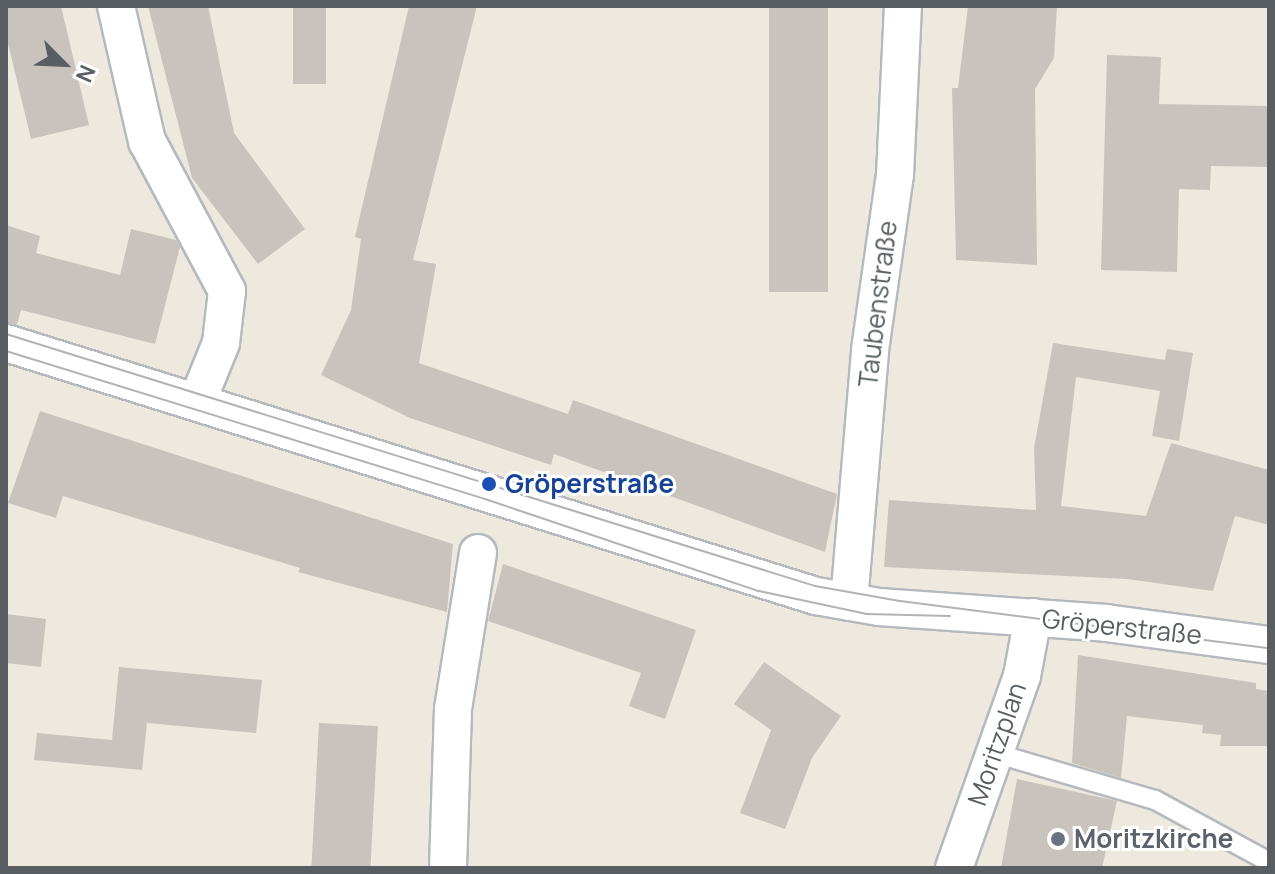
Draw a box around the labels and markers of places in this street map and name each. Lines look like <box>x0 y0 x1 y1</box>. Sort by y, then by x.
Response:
place label: Gröperstraße <box>505 468 674 500</box>
marker: Gröperstraße <box>480 475 498 493</box>
place label: Moritzkirche <box>1074 823 1233 855</box>
marker: Moritzkirche <box>1049 830 1067 848</box>

